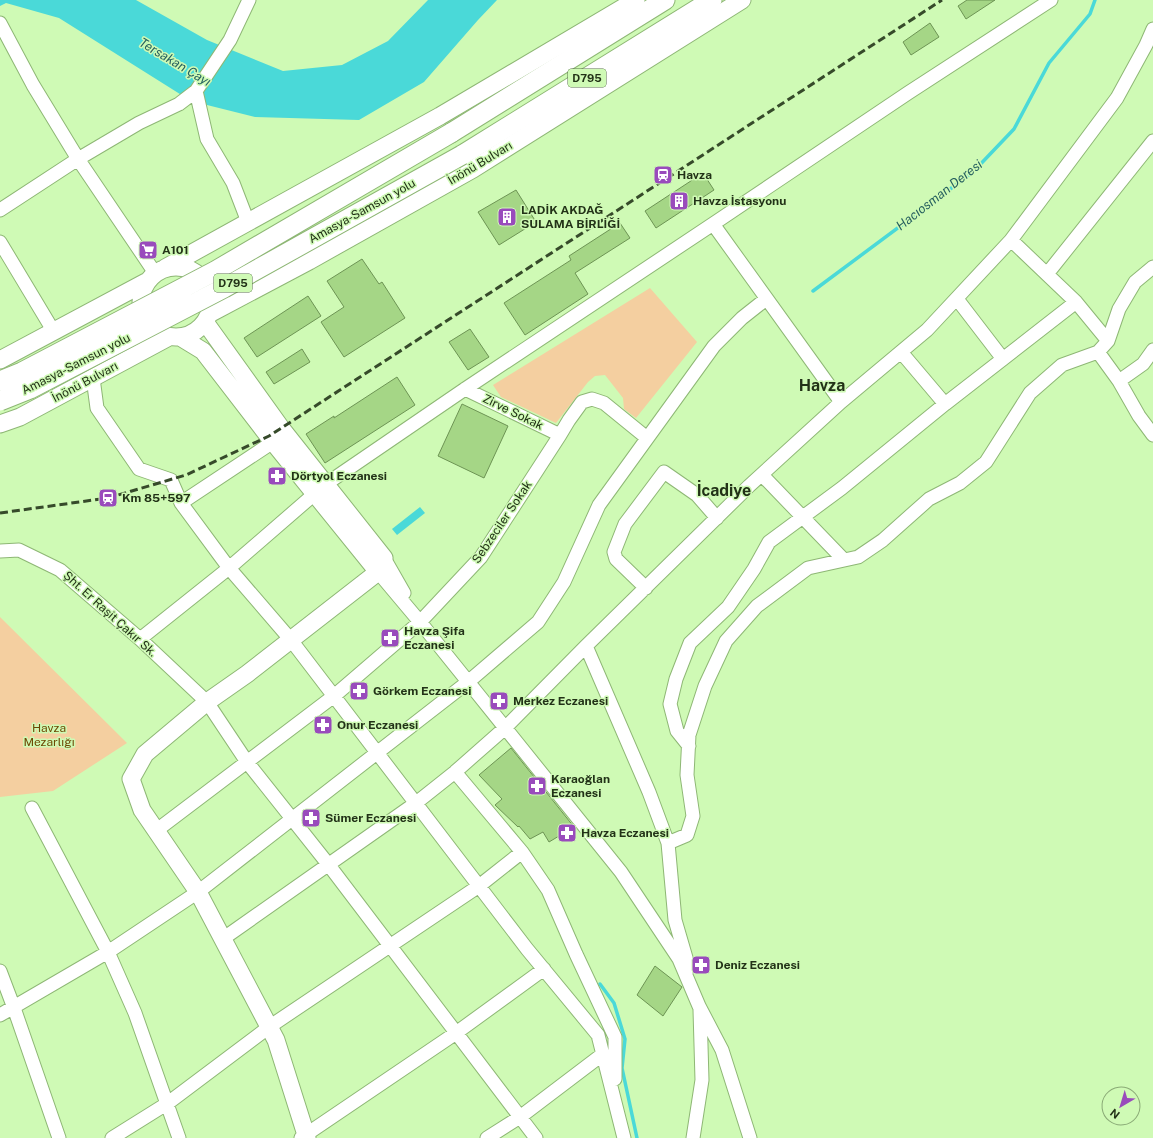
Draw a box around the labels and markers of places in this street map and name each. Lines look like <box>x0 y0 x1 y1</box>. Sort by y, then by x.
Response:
station icon: Havza <box>652 164 674 186</box>
place label: Havza <box>677 168 712 182</box>
building icon: Havza İstasyonu <box>668 190 690 212</box>
place label: Havza İstasyonu <box>693 194 786 208</box>
place label: LADİK AKDAĞ SULAMA BİRLİĞİ <box>521 203 620 231</box>
building icon: LADİK AKDAĞ SULAMA BİRLİĞİ <box>496 206 518 228</box>
supermarket icon: A101 <box>137 239 159 261</box>
place label: A101 <box>162 243 189 257</box>
pharmacy icon: Dörtyol Eczanesi <box>266 465 288 487</box>
place label: Dörtyol Eczanesi <box>291 469 387 483</box>
station icon: Km 85+597 <box>97 487 119 509</box>
place label: Km 85+597 <box>122 491 191 505</box>
place label: Havza Şifa Eczanesi <box>404 624 465 652</box>
pharmacy icon: Havza Şifa Eczanesi <box>379 627 401 649</box>
pharmacy icon: Görkem Eczanesi <box>348 680 370 702</box>
place label: Görkem Eczanesi <box>373 684 471 698</box>
pharmacy icon: Merkez Eczanesi <box>488 690 510 712</box>
place label: Merkez Eczanesi <box>513 694 608 708</box>
pharmacy icon: Onur Eczanesi <box>312 714 334 736</box>
place label: Onur Eczanesi <box>337 718 418 732</box>
place label: Karaoğlan Eczanesi <box>551 772 610 800</box>
pharmacy icon: Karaoğlan Eczanesi <box>526 775 548 797</box>
pharmacy icon: Sümer Eczanesi <box>300 807 322 829</box>
place label: Sümer Eczanesi <box>325 811 416 825</box>
pharmacy icon: Havza Eczanesi <box>556 822 578 844</box>
place label: Havza Eczanesi <box>581 826 669 840</box>
pharmacy icon: Deniz Eczanesi <box>690 954 712 976</box>
place label: Deniz Eczanesi <box>715 958 800 972</box>

